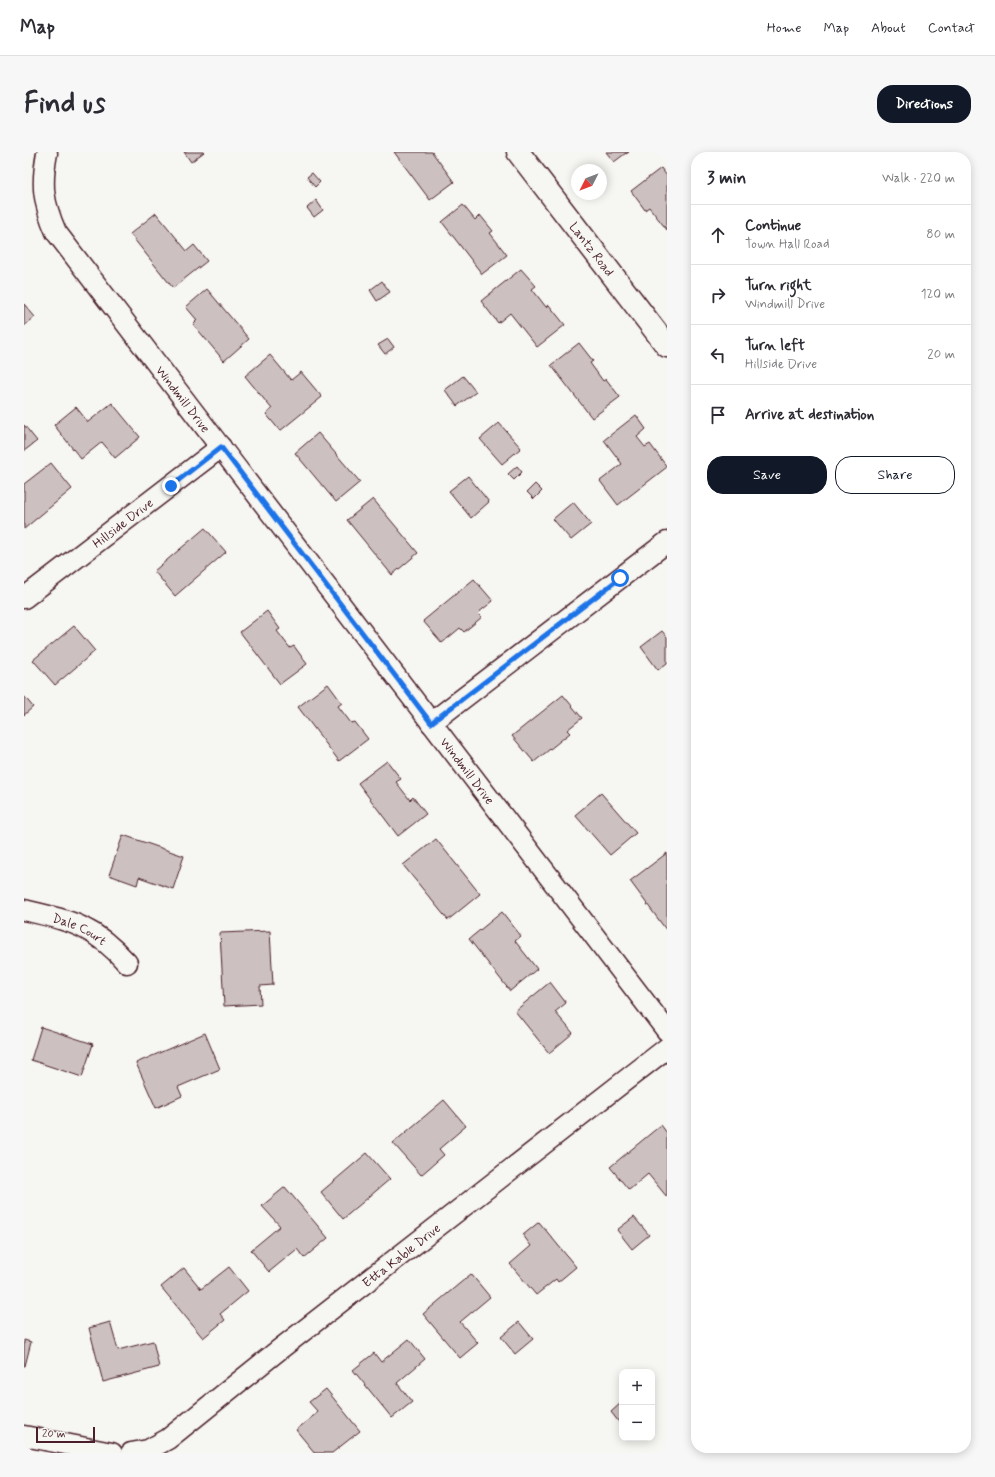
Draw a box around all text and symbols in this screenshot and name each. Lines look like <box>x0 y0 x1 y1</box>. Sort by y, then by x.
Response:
text: Map <box>20 15 55 40</box>
text: Home <box>767 19 801 37</box>
text: Map <box>823 19 849 37</box>
text: About <box>871 19 906 37</box>
text: Contact <box>928 19 975 37</box>
button: Directions <box>877 85 971 123</box>
text: Find us <box>24 86 105 123</box>
north arrow <box>571 164 607 200</box>
text: 3 min <box>707 167 746 189</box>
text: Walk · 220 m <box>882 170 955 187</box>
text: Continue <box>745 216 801 236</box>
street label: Lantz Road <box>565 219 617 280</box>
icon: ahead <box>707 224 729 246</box>
text: 80 m <box>926 226 955 243</box>
text: Town Hall Road <box>745 236 829 253</box>
text: Turn right <box>745 276 812 296</box>
icon: right <box>707 284 729 306</box>
text: 120 m <box>921 286 955 303</box>
text: Windmill Drive <box>745 296 825 313</box>
text: Turn left <box>745 336 805 356</box>
icon: left <box>707 344 729 366</box>
text: 20 m <box>927 346 955 363</box>
text: Hillside Drive <box>745 356 817 373</box>
street label: Windmill Drive <box>151 363 214 437</box>
icon: arrive <box>707 404 729 426</box>
text: Arrive at destination <box>745 405 874 425</box>
button: Save <box>707 456 827 494</box>
button: Share <box>835 456 955 494</box>
route end <box>162 477 180 495</box>
street label: Hillside Drive <box>89 495 157 553</box>
route start <box>611 569 629 587</box>
street label: Windmill Drive <box>435 734 498 809</box>
street label: Dale Court <box>50 910 110 950</box>
street label: Etta Kable Drive <box>359 1220 445 1292</box>
map controls <box>619 1369 655 1441</box>
button: + <box>619 1369 655 1405</box>
button: − <box>619 1405 655 1441</box>
scale bar <box>36 1425 95 1444</box>
text: 20 m <box>42 1427 65 1441</box>

